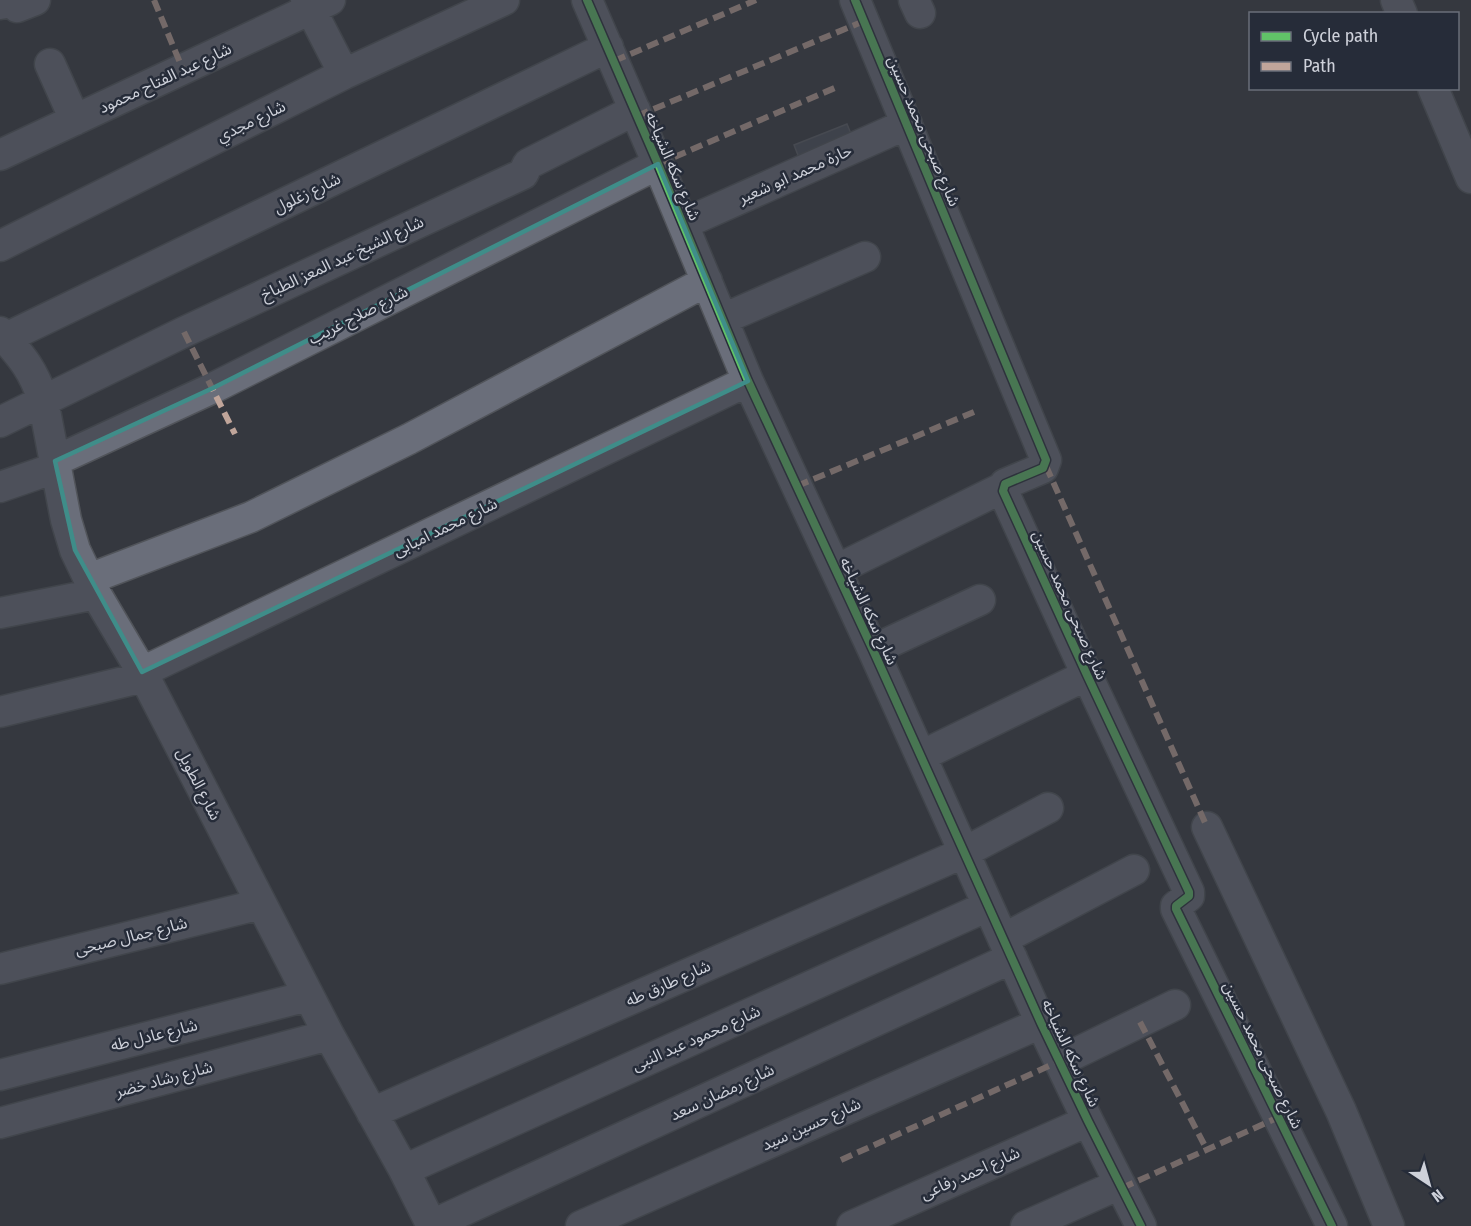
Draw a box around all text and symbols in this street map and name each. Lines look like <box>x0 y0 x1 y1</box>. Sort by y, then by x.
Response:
legend <box>1249 12 1459 90</box>
text: Cycle path <box>1303 25 1378 47</box>
street label: شارع عبد الفتاح محمود <box>96 39 236 120</box>
street label: شارع صبحى محمد حسين <box>881 53 964 210</box>
text: Path <box>1303 55 1336 77</box>
street label: شارع مجدي <box>213 96 290 149</box>
street label: شارع سكه الشياخه <box>639 109 705 225</box>
street label: حارة محمد ابو شعير <box>734 140 855 208</box>
street label: شارع زغلول <box>271 169 345 220</box>
street label: شارع الشيخ عبد المعز الطباخ <box>257 212 428 307</box>
street label: شارع صلاح غريب <box>305 282 412 351</box>
street label: شارع محمد امبابى <box>390 494 501 563</box>
street label: شارع صبحى محمد حسين <box>1026 527 1112 684</box>
street label: شارع سكه الشياخه <box>833 554 902 669</box>
street label: شارع الطويل <box>170 745 225 825</box>
street label: شارع جمال صبحى <box>73 913 190 962</box>
street label: شارع طارق طه <box>623 956 714 1013</box>
street label: شارع صبحى محمد حسين <box>1216 978 1307 1133</box>
street label: شارع سكه الشياخه <box>1035 996 1104 1111</box>
street label: شارع محمود عبد النبى <box>629 1001 764 1078</box>
street label: شارع عادل طه <box>109 1015 200 1058</box>
street label: شارع رشاد خضر <box>112 1057 215 1104</box>
street label: شارع رمضان سعد <box>667 1060 778 1127</box>
street label: شارع حسين سيد <box>759 1094 865 1157</box>
street label: شارع احمد رفاعى <box>917 1143 1024 1206</box>
north arrow <box>1399 1154 1459 1214</box>
text: N <box>1428 1185 1447 1206</box>

